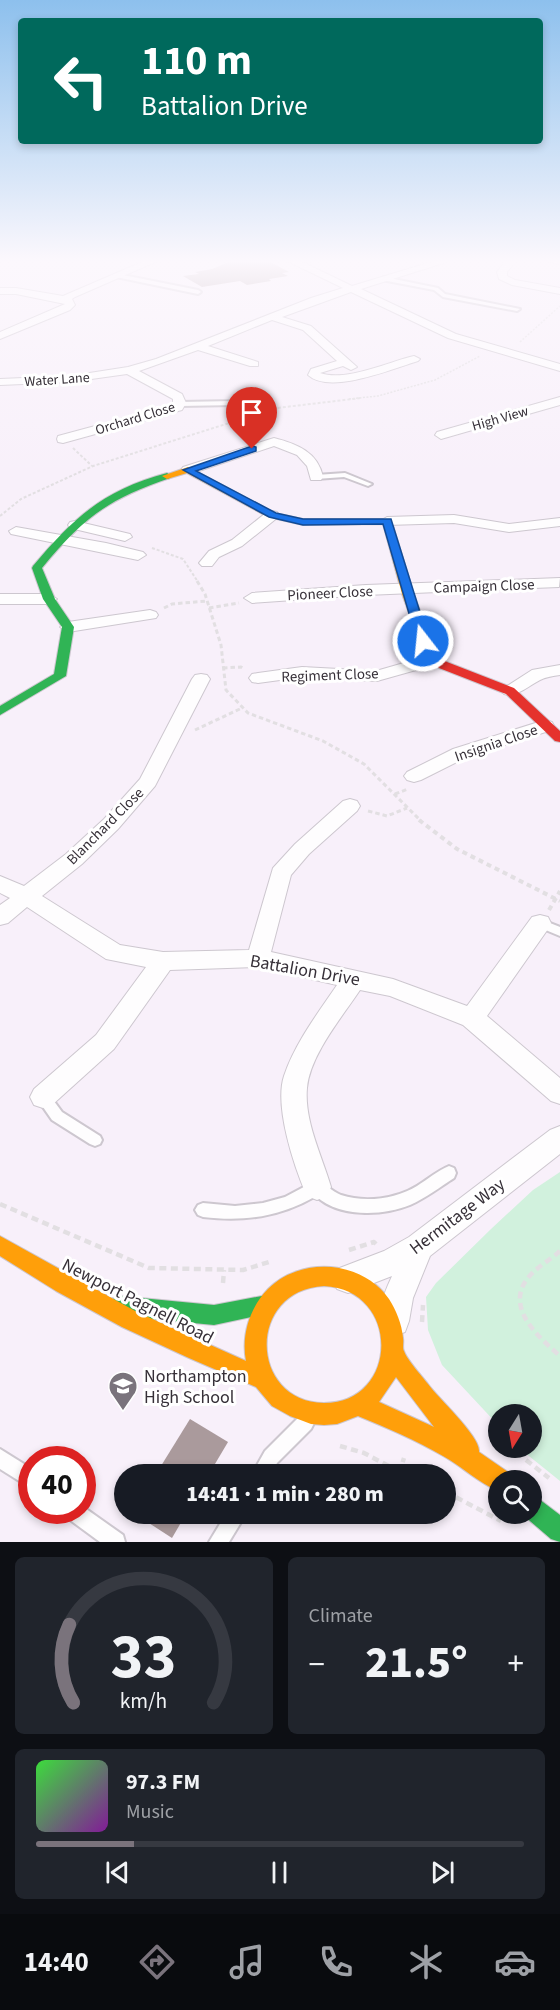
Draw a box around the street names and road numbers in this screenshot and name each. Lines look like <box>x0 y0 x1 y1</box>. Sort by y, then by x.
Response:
street label: Water Lane <box>24 368 90 392</box>
street label: Orchard Close <box>93 397 178 441</box>
street label: High View <box>470 401 531 437</box>
street label: Campaign Close <box>433 574 535 599</box>
street label: Pioneer Close <box>287 581 373 606</box>
street label: Regiment Close <box>281 663 379 688</box>
street label: Insignia Close <box>452 719 540 767</box>
street label: Blanchard Close <box>62 783 149 870</box>
street label: Battalion Drive <box>248 949 362 992</box>
street label: Hermitage Way <box>404 1172 511 1261</box>
street label: Newport Pagnell Road <box>58 1252 218 1351</box>

